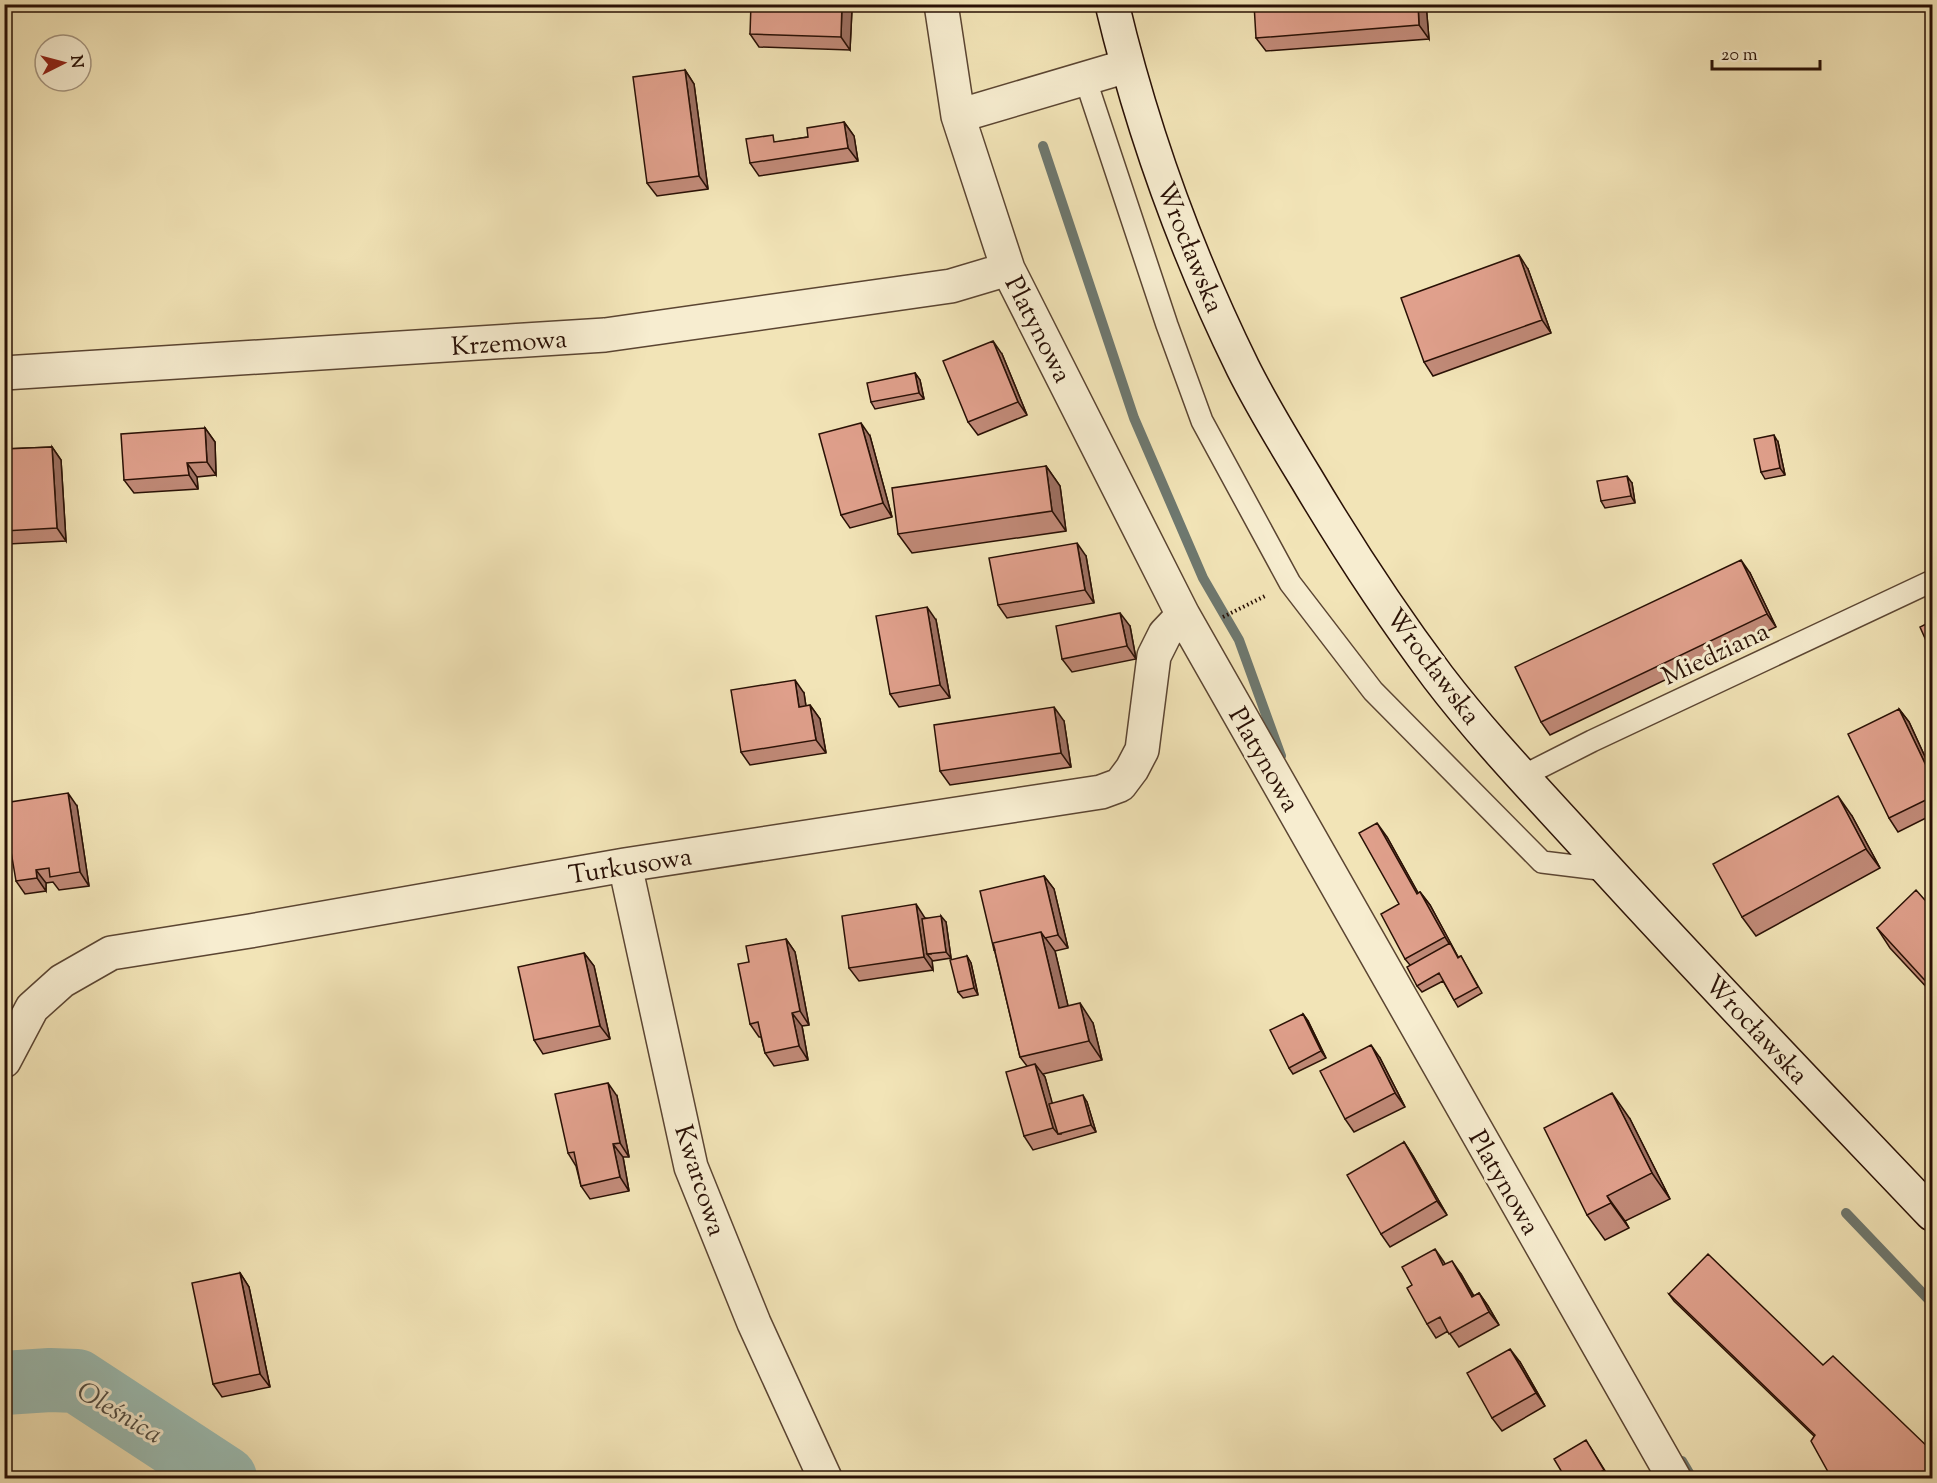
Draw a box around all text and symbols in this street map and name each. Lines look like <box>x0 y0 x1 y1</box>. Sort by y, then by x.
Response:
north arrow <box>33 33 93 93</box>
scale bar <box>1712 33 1820 71</box>
text: 20 m <box>1721 43 1758 69</box>
text: N <box>63 54 88 69</box>
street label: Wrocławska <box>1146 177 1232 319</box>
street label: Platynowa <box>994 270 1079 390</box>
street label: Krzemowa <box>450 322 568 367</box>
street label: Wrocławska <box>1376 601 1488 734</box>
street label: Miedziana <box>1656 614 1776 696</box>
street label: Platynowa <box>1218 701 1308 820</box>
street label: Turkusowa <box>566 839 695 895</box>
street label: Wrocławska <box>1695 968 1816 1094</box>
street label: Kwarcowa <box>663 1120 734 1241</box>
street label: Platynowa <box>1458 1124 1548 1243</box>
water label: Oleśnica <box>68 1373 169 1455</box>

